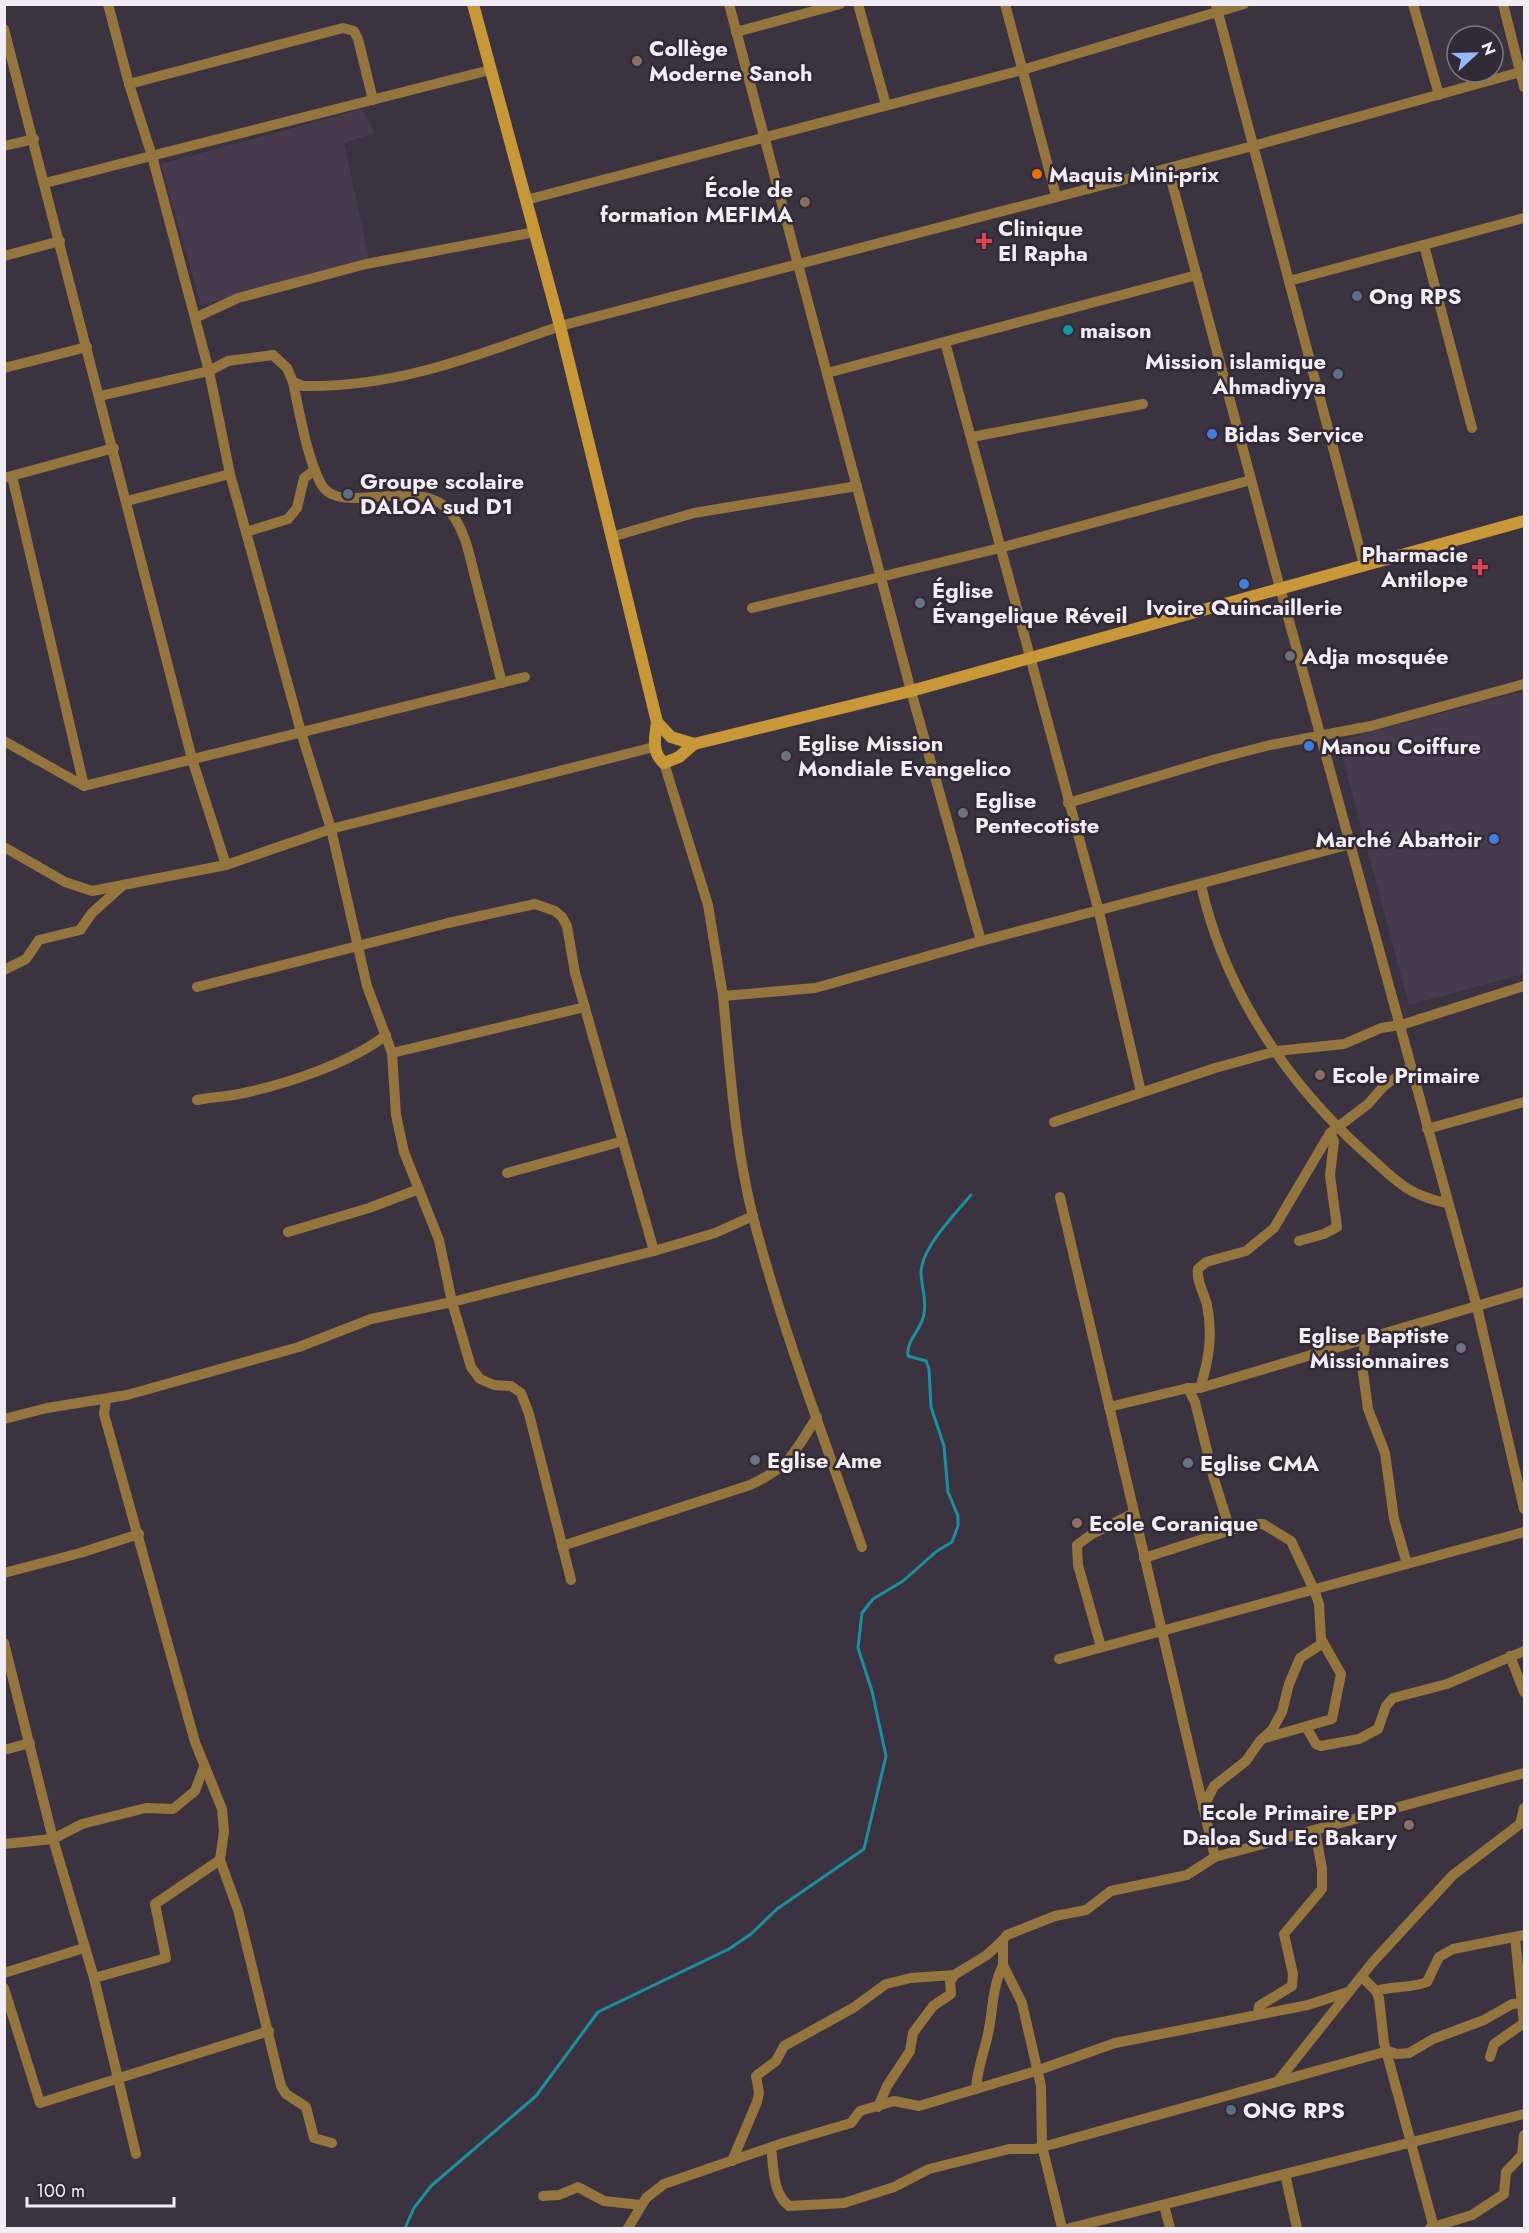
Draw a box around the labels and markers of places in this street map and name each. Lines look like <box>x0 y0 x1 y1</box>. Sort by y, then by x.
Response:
place label: Collège Moderne Sanoh <box>649 32 812 89</box>
marker: Collège Moderne Sanoh <box>630 54 644 68</box>
place label: Maquis Mini-prix <box>1049 158 1219 190</box>
marker: Maquis Mini-prix <box>1030 167 1044 181</box>
place label: École de formation MEFIMA <box>600 173 794 230</box>
marker: École de formation MEFIMA <box>798 195 812 209</box>
place label: Clinique El Rapha <box>998 212 1088 269</box>
marker: Clinique El Rapha <box>975 232 993 250</box>
place label: Ong RPS <box>1369 280 1461 312</box>
marker: Ong RPS <box>1350 289 1364 303</box>
place label: maison <box>1080 314 1152 346</box>
marker: maison <box>1061 323 1075 337</box>
place label: Mission islamique Ahmadiyya <box>1145 345 1326 402</box>
marker: Mission islamique Ahmadiyya <box>1331 367 1345 381</box>
place label: Bidas Service <box>1224 418 1364 450</box>
marker: Bidas Service <box>1205 427 1219 441</box>
place label: Groupe scolaire DALOA sud D1 <box>360 465 524 522</box>
marker: Groupe scolaire DALOA sud D1 <box>341 487 355 501</box>
place label: Pharmacie Antilope <box>1361 538 1468 595</box>
marker: Pharmacie Antilope <box>1473 560 1487 574</box>
place label: Église Évangelique Réveil <box>932 574 1127 631</box>
marker: Ivoire Quincaillerie <box>1237 577 1251 591</box>
place label: Ivoire Quincaillerie <box>1146 591 1342 623</box>
marker: Église Évangelique Réveil <box>913 596 927 610</box>
place label: Adja mosquée <box>1301 640 1449 672</box>
marker: Adja mosquée <box>1283 649 1297 663</box>
place label: Eglise Mission Mondiale Evangelico <box>798 727 1011 784</box>
place label: Manou Coiffure <box>1321 730 1481 762</box>
marker: Manou Coiffure <box>1302 739 1316 753</box>
marker: Eglise Mission Mondiale Evangelico <box>779 749 793 763</box>
place label: Eglise Pentecotiste <box>975 784 1099 841</box>
marker: Eglise Pentecotiste <box>956 806 970 820</box>
place label: Marché Abattoir <box>1316 823 1482 855</box>
marker: Marché Abattoir <box>1487 832 1501 846</box>
place label: Ecole Primaire <box>1332 1059 1480 1091</box>
marker: Ecole Primaire <box>1313 1068 1327 1082</box>
place label: Eglise Baptiste Missionnaires <box>1298 1319 1449 1376</box>
marker: Eglise Baptiste Missionnaires <box>1454 1341 1468 1355</box>
place label: Eglise Ame <box>767 1444 882 1476</box>
place label: Eglise CMA <box>1200 1447 1320 1479</box>
marker: Eglise Ame <box>748 1453 762 1467</box>
marker: Eglise CMA <box>1181 1456 1195 1470</box>
place label: Ecole Coranique <box>1089 1507 1258 1539</box>
marker: Ecole Coranique <box>1070 1516 1084 1530</box>
place label: Ecole Primaire EPP Daloa Sud Ec Bakary <box>1182 1796 1398 1853</box>
marker: Ecole Primaire EPP Daloa Sud Ec Bakary <box>1402 1818 1416 1832</box>
place label: ONG RPS <box>1243 2094 1345 2126</box>
marker: ONG RPS <box>1224 2103 1238 2117</box>

